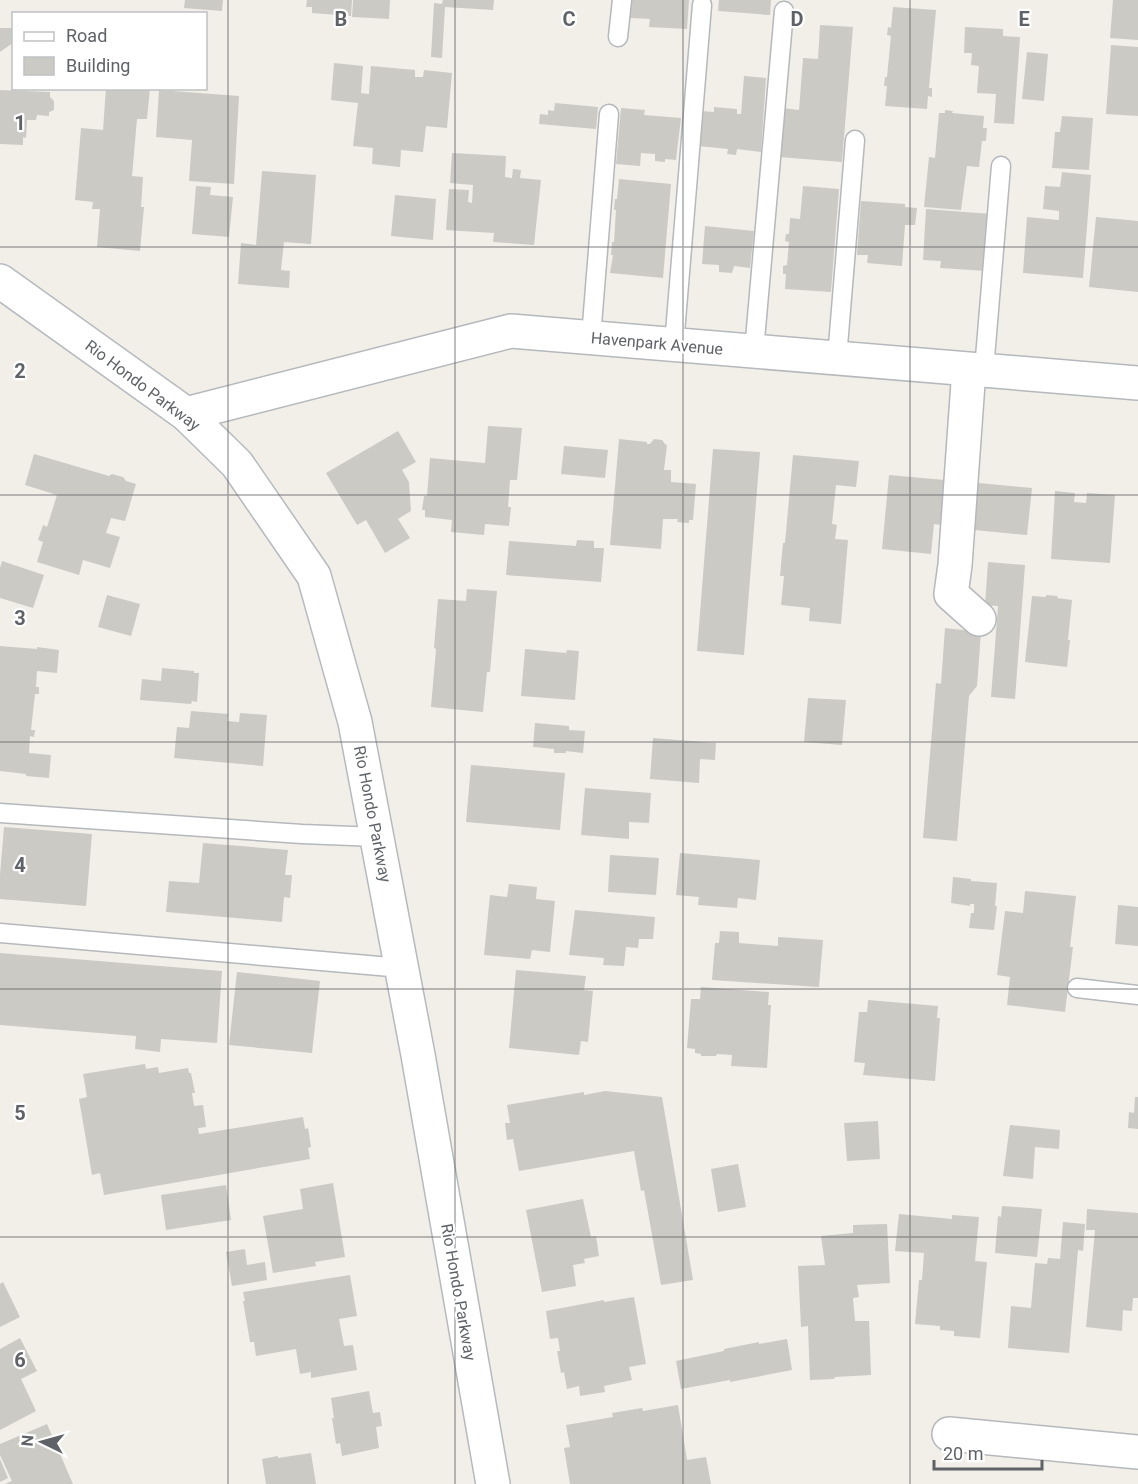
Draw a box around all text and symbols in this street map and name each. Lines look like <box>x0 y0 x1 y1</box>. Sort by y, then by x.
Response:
text: B <box>335 7 347 31</box>
text: C <box>562 7 576 31</box>
text: D <box>791 7 804 31</box>
text: E <box>1018 7 1030 31</box>
legend <box>12 12 207 90</box>
text: Road <box>66 25 107 46</box>
text: Building <box>66 55 130 76</box>
text: 1 <box>14 111 26 135</box>
street label: Havenpark Avenue <box>590 328 724 359</box>
street label: Rio Hondo Parkway <box>82 336 204 435</box>
text: 2 <box>14 359 26 383</box>
text: 3 <box>14 606 26 630</box>
street label: Rio Hondo Parkway <box>350 744 395 884</box>
text: 4 <box>14 853 26 877</box>
text: 5 <box>14 1101 26 1125</box>
street label: Rio Hondo Parkway <box>437 1222 480 1362</box>
text: 6 <box>14 1348 26 1372</box>
north arrow <box>12 1412 72 1472</box>
scale bar <box>934 1433 1042 1471</box>
text: N <box>18 1434 38 1447</box>
text: 20 m <box>943 1443 983 1464</box>

